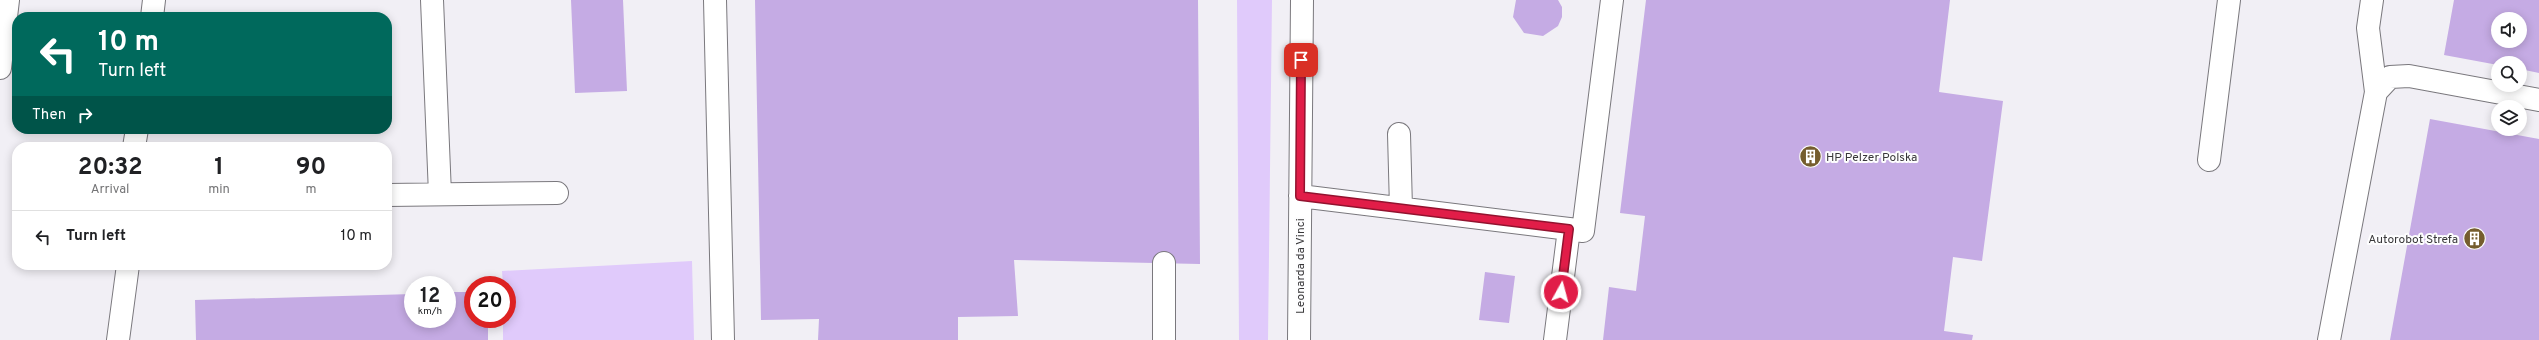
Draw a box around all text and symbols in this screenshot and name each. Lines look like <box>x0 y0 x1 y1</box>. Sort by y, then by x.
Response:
map controls <box>2491 12 2527 136</box>
button: sound <box>2491 12 2527 48</box>
text: 10 m <box>98 25 159 61</box>
icon: left <box>32 28 84 80</box>
pin <box>1284 43 1318 77</box>
icon: arrive <box>1290 49 1312 71</box>
button: search <box>2491 56 2527 92</box>
text: Turn left <box>98 60 166 83</box>
button: layers <box>2491 100 2527 136</box>
icon: right <box>74 104 96 126</box>
text: Then <box>32 106 66 125</box>
building icon: HP Pelzer Polska <box>1798 144 1824 170</box>
place label: HP Pelzer Polska <box>1826 150 1917 166</box>
text: 20:32 <box>78 153 143 183</box>
text: 1 <box>214 153 224 183</box>
text: 90 <box>296 153 326 183</box>
text: Arrival <box>91 182 130 198</box>
text: min <box>208 182 230 198</box>
text: m <box>305 182 316 198</box>
street label: Leonarda da Vinci <box>1293 218 1309 314</box>
icon: left <box>32 226 54 248</box>
building icon: Autorobot Strefa <box>2461 226 2487 252</box>
text: Turn left <box>66 227 126 246</box>
text: 10 m <box>341 227 372 246</box>
place label: Autorobot Strefa <box>2368 232 2458 248</box>
position arrow <box>1540 271 1582 313</box>
speed limit sign: 20 <box>464 276 516 328</box>
text: 12 <box>420 284 440 310</box>
text: km/h <box>418 305 442 318</box>

